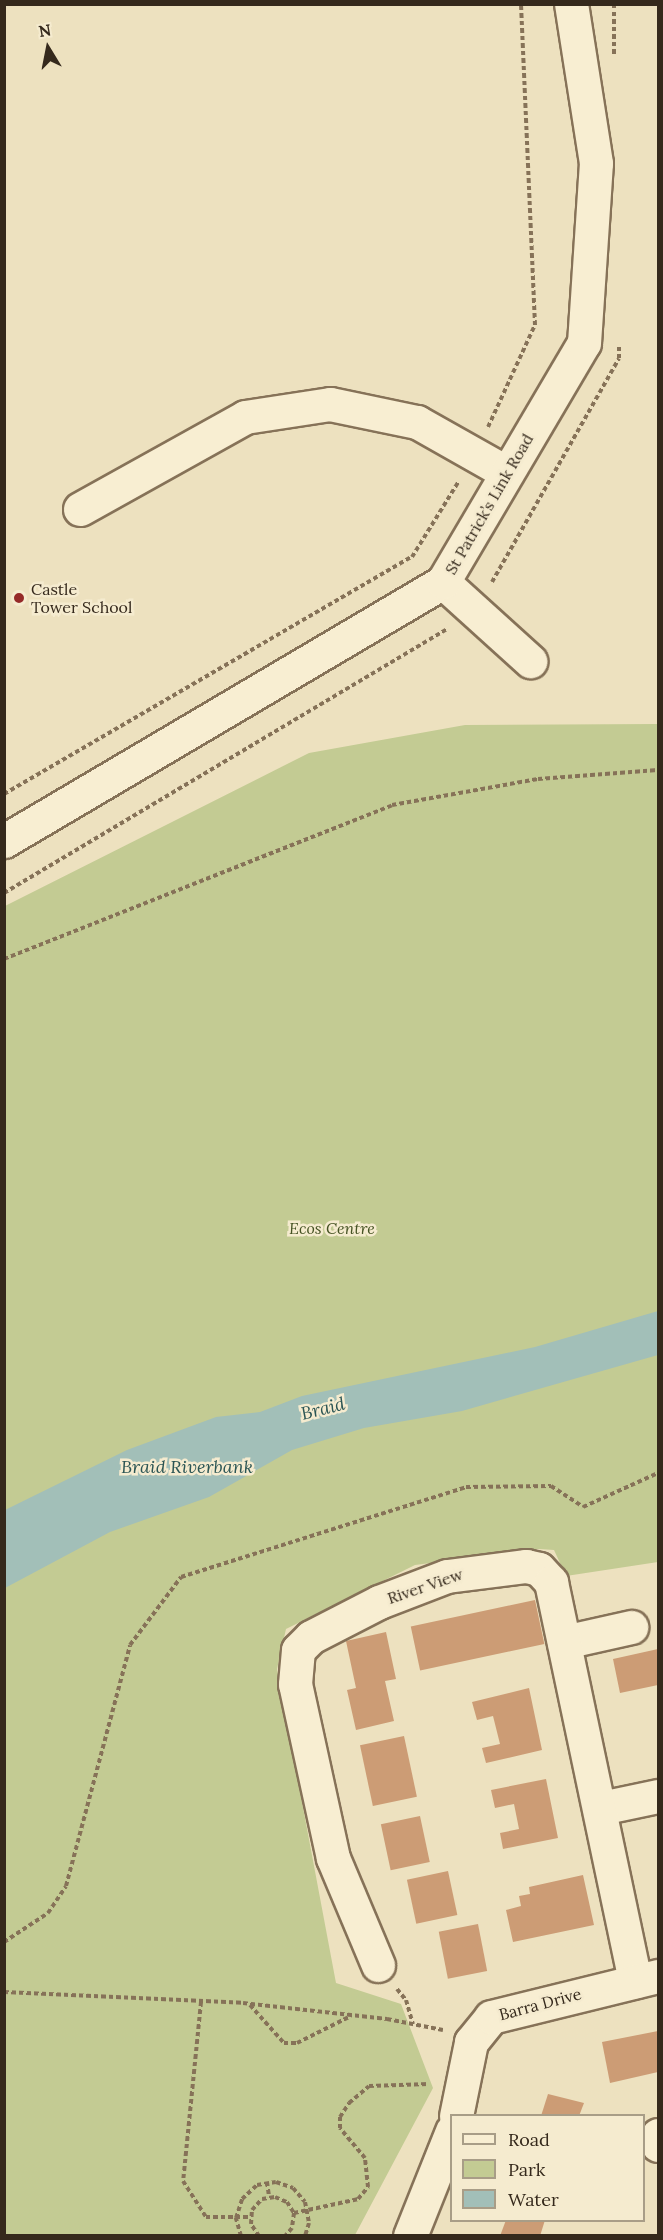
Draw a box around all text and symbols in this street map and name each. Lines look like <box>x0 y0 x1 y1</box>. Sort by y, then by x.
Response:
north arrow <box>18 18 78 78</box>
text: N <box>37 19 53 41</box>
street label: St Patrick’s Link Road <box>441 430 537 578</box>
place label: Castle Tower School <box>31 579 132 617</box>
marker: Castle Tower School <box>12 591 26 605</box>
park label: Ecos Centre <box>289 1218 375 1238</box>
water label: Braid <box>299 1393 347 1425</box>
water label: Braid Riverbank <box>121 1456 253 1478</box>
street label: River View <box>385 1564 465 1608</box>
street label: Barra Drive <box>497 1984 583 2024</box>
legend <box>450 2114 645 2222</box>
text: Road <box>508 2128 550 2151</box>
text: Park <box>508 2158 545 2181</box>
text: Water <box>508 2188 559 2211</box>

